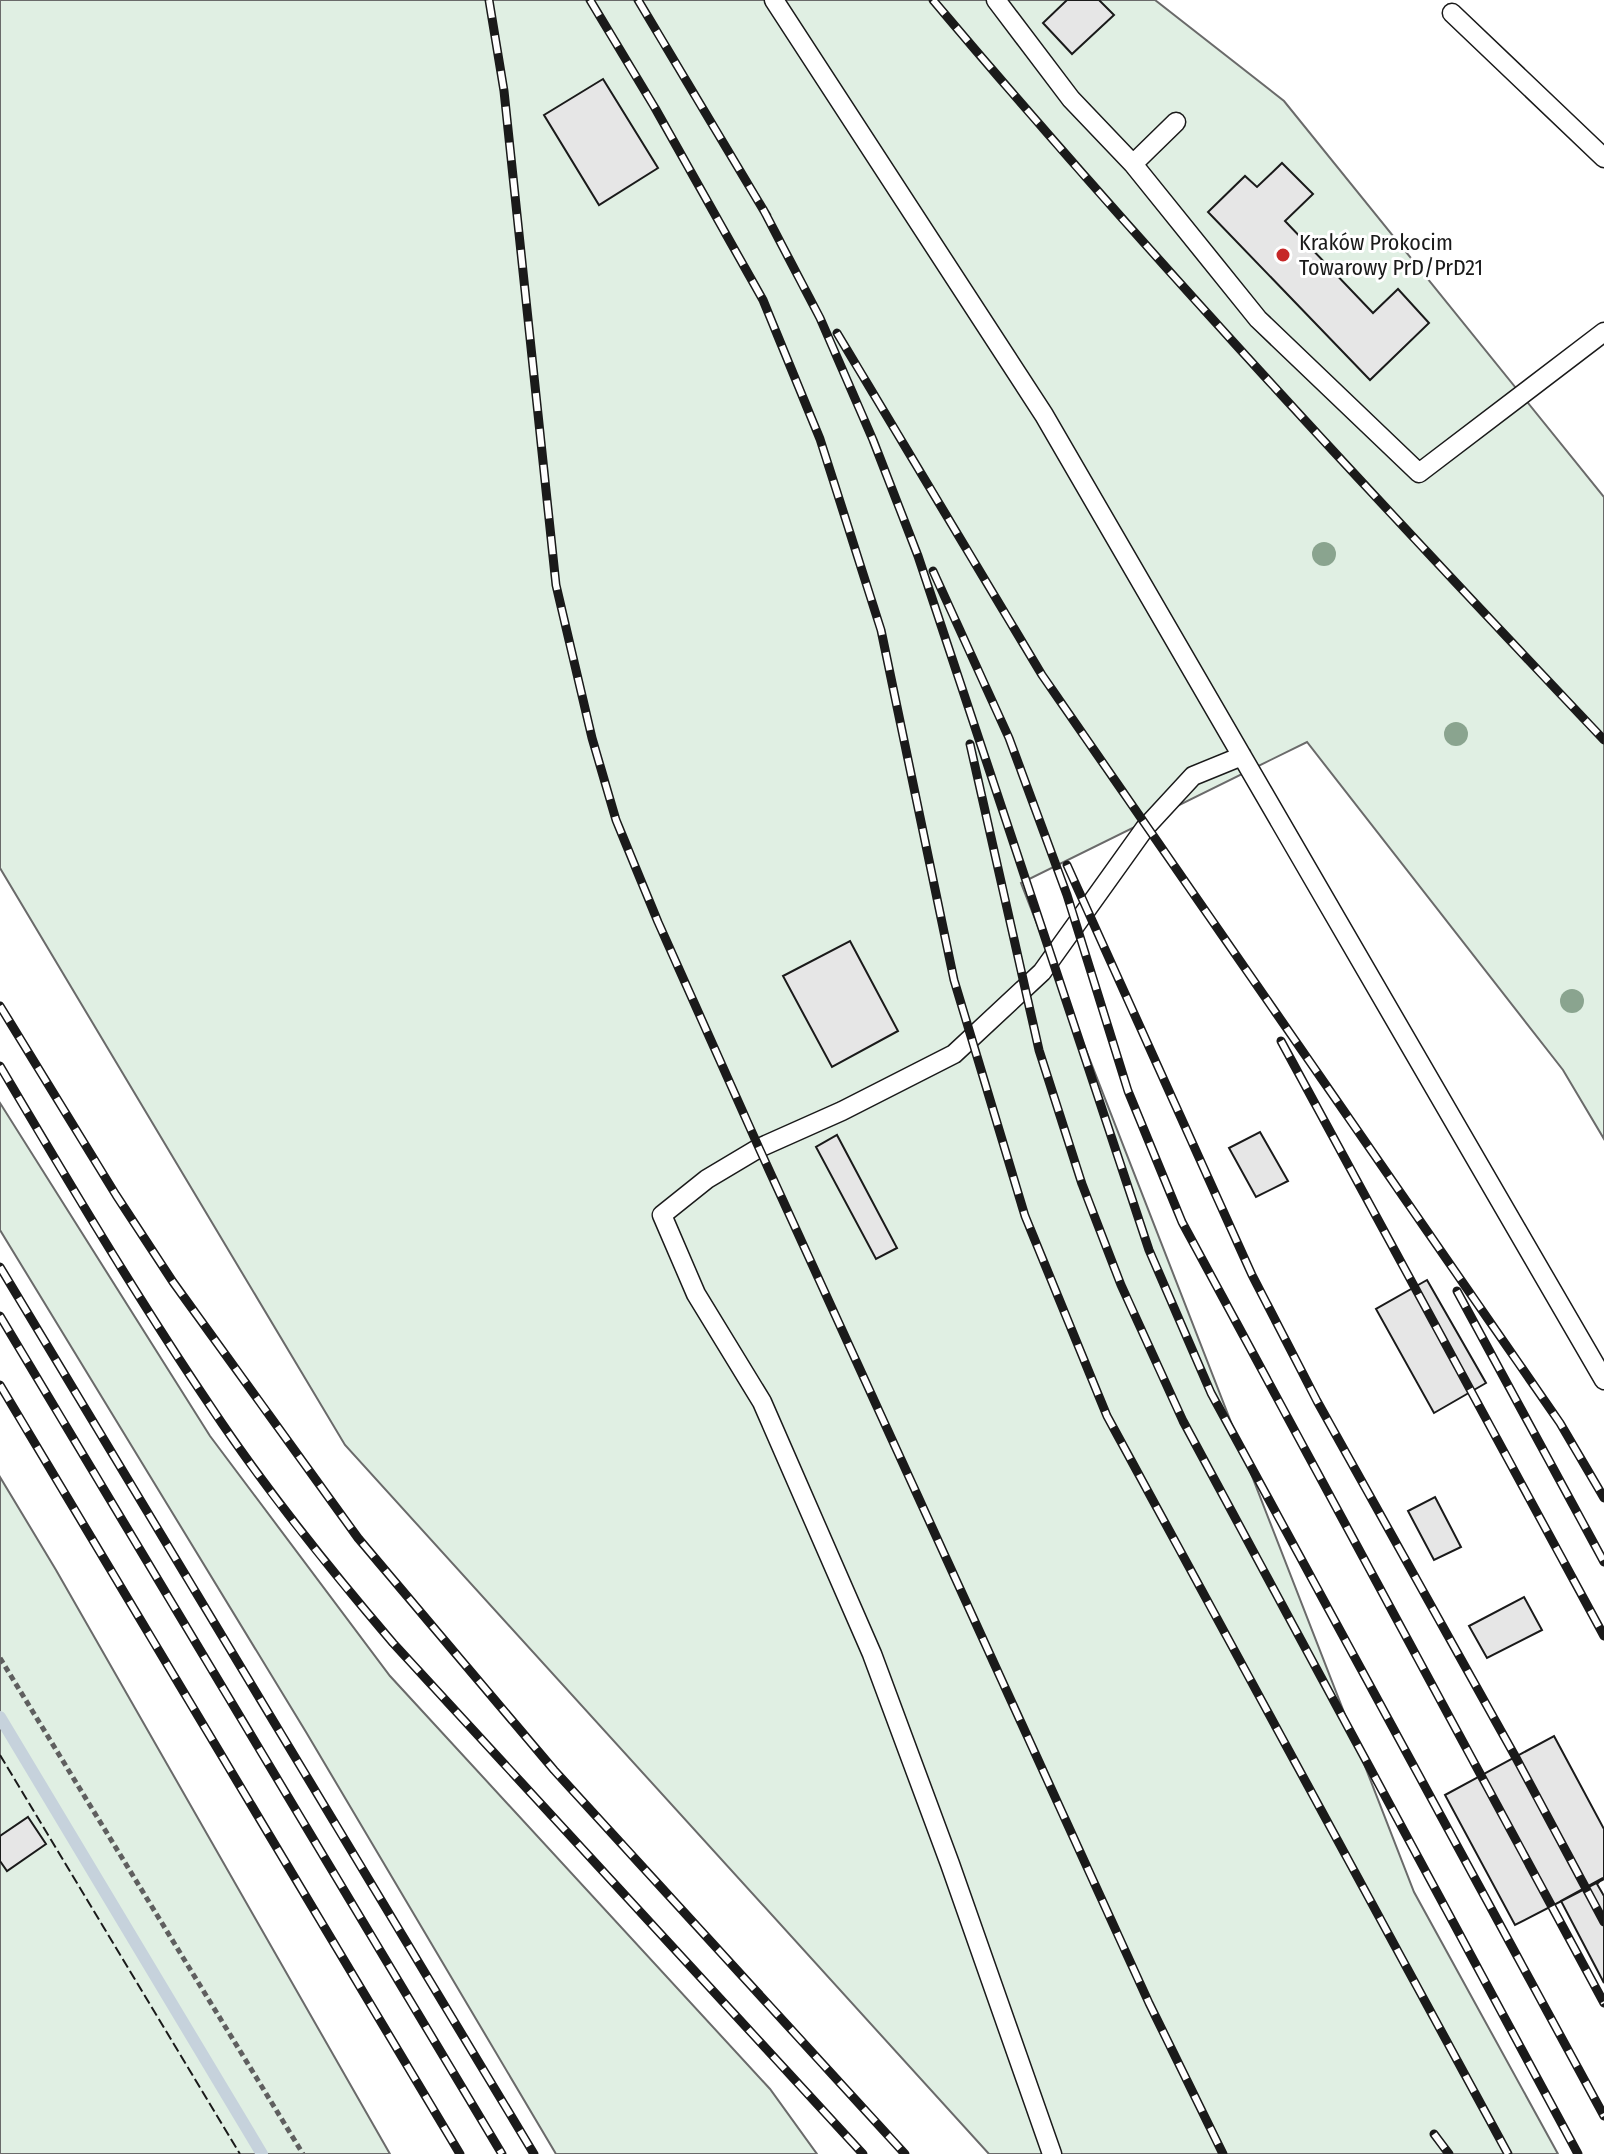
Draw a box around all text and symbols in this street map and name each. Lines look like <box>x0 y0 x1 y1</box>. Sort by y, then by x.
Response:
place label: Kraków Prokocim Towarowy PrD/PrD21 <box>1299 229 1483 281</box>
marker: Kraków Prokocim Towarowy PrD/PrD21 <box>1274 246 1292 264</box>

